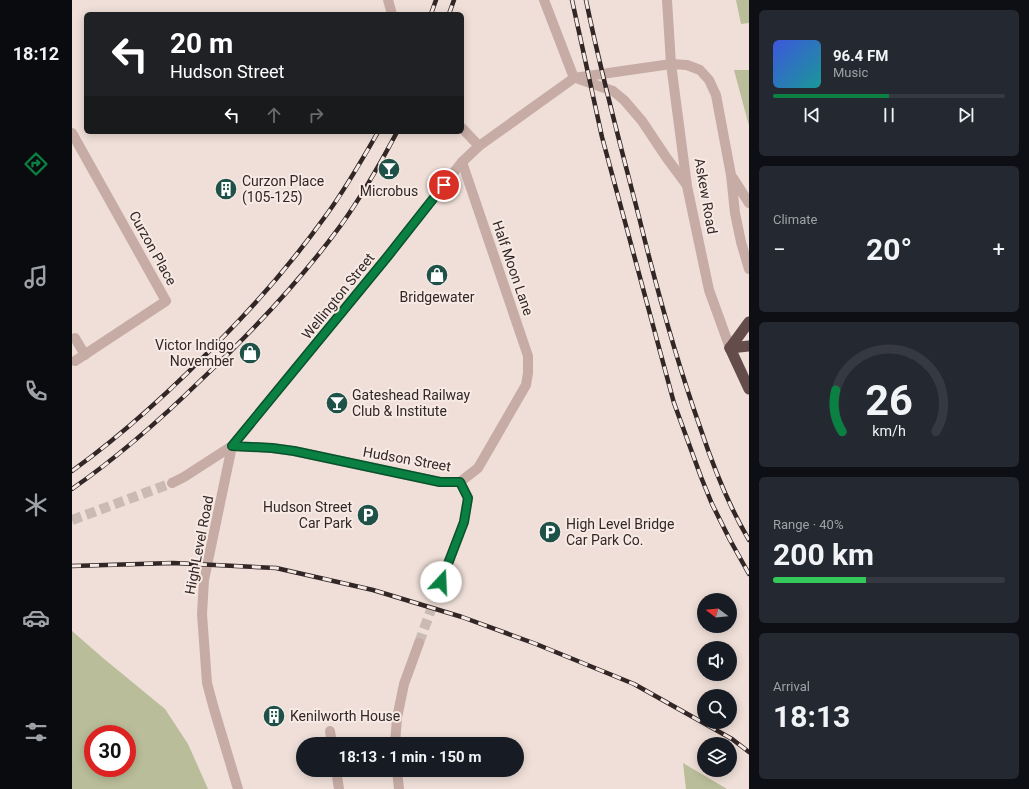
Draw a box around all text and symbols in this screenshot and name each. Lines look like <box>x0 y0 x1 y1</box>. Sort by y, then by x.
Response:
text: 20 m <box>170 27 233 60</box>
icon: left <box>104 28 156 80</box>
text: 18:12 <box>13 43 59 64</box>
text: 96.4 FM <box>833 47 888 65</box>
text: Hudson Street <box>170 61 284 82</box>
text: Music <box>833 65 868 80</box>
icon: left <box>221 104 243 126</box>
icon: ahead <box>263 104 285 126</box>
icon: right <box>305 104 327 126</box>
icon: previous <box>801 104 823 126</box>
icon: pause <box>878 104 900 126</box>
icon: next <box>955 104 977 126</box>
icon: directions <box>22 150 50 178</box>
bar icon: Microbus <box>376 156 402 182</box>
street label: Askew Road <box>691 157 721 235</box>
pin <box>427 168 461 202</box>
place label: Curzon Place (105-125) <box>242 173 324 206</box>
icon: arrive <box>433 174 455 196</box>
building icon: Curzon Place (105-125) <box>213 176 239 202</box>
place label: Microbus <box>360 183 418 199</box>
street label: Curzon Place <box>126 208 180 288</box>
text: Climate <box>773 212 817 227</box>
street label: Half Moon Lane <box>489 219 537 317</box>
text: 20° <box>866 232 912 267</box>
text: − <box>773 237 786 262</box>
text: + <box>993 237 1005 262</box>
street label: Wellington Street <box>298 249 378 342</box>
shop icon: Bridgewater <box>424 262 450 288</box>
icon: music <box>22 263 50 291</box>
place label: Bridgewater <box>400 289 475 305</box>
place label: Victor Indigo November <box>155 337 234 369</box>
shop icon: Victor Indigo November <box>237 340 263 366</box>
text: 26 <box>865 376 913 425</box>
icon: phone <box>22 377 50 405</box>
place label: Gateshead Railway Club & Institute <box>352 387 471 419</box>
bar icon: Gateshead Railway Club & Institute <box>324 390 350 416</box>
text: km/h <box>872 423 906 439</box>
street label: Hudson Street <box>362 443 453 475</box>
icon: climate <box>22 491 50 519</box>
street label: High Level Road <box>182 494 216 596</box>
place label: Hudson Street Car Park <box>263 499 353 531</box>
parking icon: Hudson Street Car Park <box>355 502 381 528</box>
place label: High Level Bridge Car Park Co. <box>566 516 674 548</box>
text: Range · 40% <box>773 517 843 532</box>
parking icon: High Level Bridge Car Park Co. <box>537 519 563 545</box>
text: 200 km <box>773 537 874 572</box>
position arrow <box>420 561 462 603</box>
north arrow <box>697 593 737 633</box>
map controls <box>697 593 737 777</box>
icon: car <box>22 604 50 632</box>
button: sound <box>697 641 737 681</box>
text: Arrival <box>773 679 810 694</box>
button: search <box>697 689 737 729</box>
text: 18:13 <box>773 699 850 734</box>
building icon: Kenilworth House <box>261 703 287 729</box>
place label: Kenilworth House <box>290 708 400 724</box>
icon: filters <box>22 718 50 746</box>
speed limit sign: 30 <box>84 725 136 777</box>
button: layers <box>697 737 737 777</box>
text: 18:13 · 1 min · 150 m <box>339 748 481 766</box>

